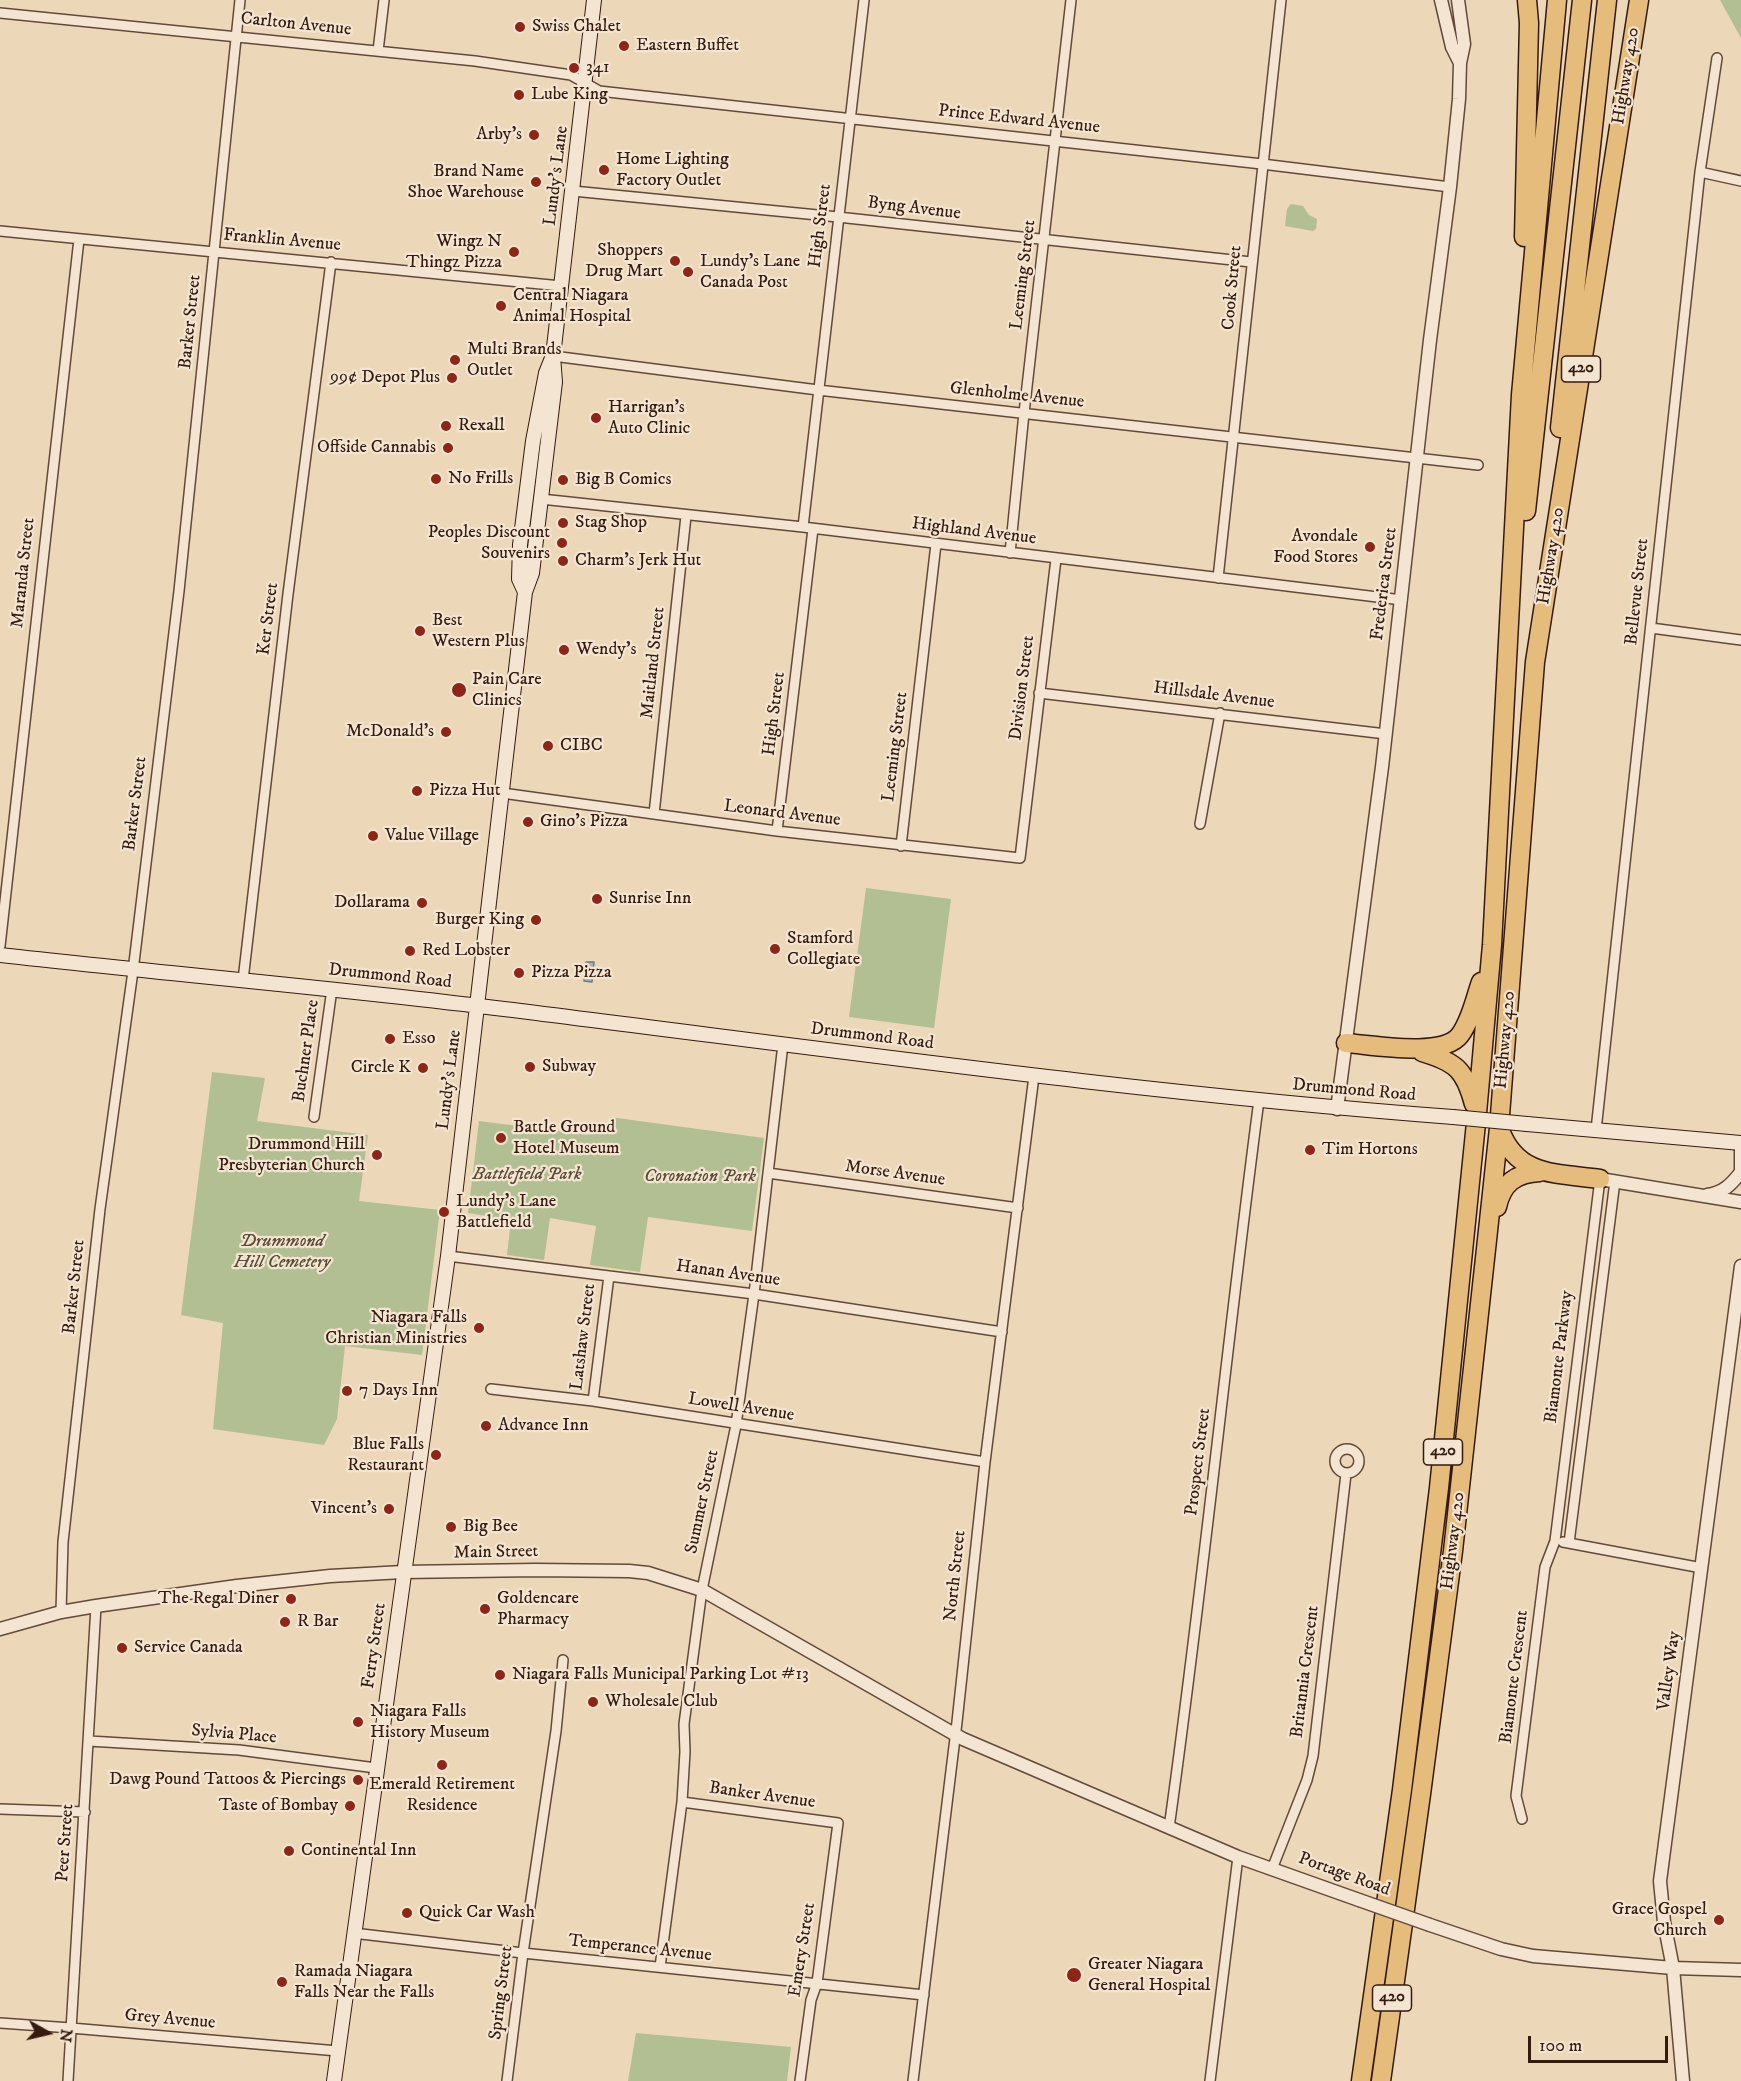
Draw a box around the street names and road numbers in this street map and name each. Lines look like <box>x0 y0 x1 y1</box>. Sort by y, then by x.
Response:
street label: Carlton Avenue <box>240 8 352 42</box>
street label: Highway 420 <box>1609 26 1645 126</box>
street label: Prince Edward Avenue <box>937 101 1101 139</box>
street label: Lundy's Lane <box>540 125 574 227</box>
street label: High Street <box>805 183 837 269</box>
street label: Byng Avenue <box>866 193 962 225</box>
street label: Leeming Street <box>1007 219 1041 331</box>
street label: Franklin Avenue <box>222 225 342 257</box>
street label: Cook Street <box>1219 245 1247 331</box>
street label: Barker Street <box>175 274 207 370</box>
road number: 420 <box>1562 356 1600 382</box>
street label: Glenholme Avenue <box>949 378 1085 414</box>
street label: Highway 420 <box>1534 506 1570 606</box>
street label: Highland Avenue <box>911 514 1037 550</box>
street label: Maranda Street <box>7 517 41 629</box>
street label: Frederica Street <box>1367 526 1403 642</box>
street label: Bellevue Street <box>1622 537 1654 647</box>
street label: Ker Street <box>254 581 284 657</box>
street label: Maitland Street <box>637 606 671 720</box>
street label: Division Street <box>1006 634 1040 742</box>
street label: High Street <box>759 671 791 757</box>
street label: Hillsdale Avenue <box>1152 678 1276 714</box>
street label: Leeming Street <box>879 691 913 803</box>
street label: Barker Street <box>119 756 153 852</box>
street label: Leonard Avenue <box>722 796 842 832</box>
street label: Drummond Road <box>327 960 453 994</box>
street label: Highway 420 <box>1491 990 1521 1090</box>
street label: Buchner Place <box>289 998 325 1104</box>
street label: Drummond Road <box>809 1019 935 1055</box>
street label: Lundy's Lane <box>433 1029 467 1131</box>
street label: Drummond Road <box>1291 1075 1417 1107</box>
street label: Morse Avenue <box>844 1156 946 1192</box>
street label: Barker Street <box>59 1239 91 1335</box>
street label: Hanan Avenue <box>675 1256 781 1292</box>
street label: Latshaw Street <box>567 1282 601 1392</box>
street label: Biamonte Parkway <box>1541 1289 1579 1425</box>
street label: Lowell Avenue <box>686 1389 796 1427</box>
street label: Prospect Street <box>1182 1407 1216 1517</box>
road number: 420 <box>1424 1439 1462 1465</box>
street label: Summer Street <box>681 1448 725 1556</box>
street label: Highway 420 <box>1437 1491 1471 1591</box>
street label: North Street <box>940 1529 972 1623</box>
street label: Main Street <box>454 1541 538 1565</box>
street label: Ferry Street <box>358 1602 392 1690</box>
street label: Britannia Crescent <box>1287 1605 1325 1739</box>
street label: Biamonte Crescent <box>1496 1609 1534 1745</box>
street label: Valley Way <box>1654 1630 1686 1712</box>
street label: Sylvia Place <box>190 1721 278 1749</box>
street label: Banker Avenue <box>707 1778 817 1814</box>
street label: Peer Street <box>52 1803 80 1883</box>
street label: Portage Road <box>1295 1848 1393 1902</box>
street label: Emery Street <box>785 1901 821 1999</box>
street label: Temperance Avenue <box>567 1931 713 1967</box>
street label: Spring Street <box>486 1945 518 2041</box>
road number: 420 <box>1372 1985 1412 2011</box>
street label: Grey Avenue <box>124 2005 216 2035</box>

